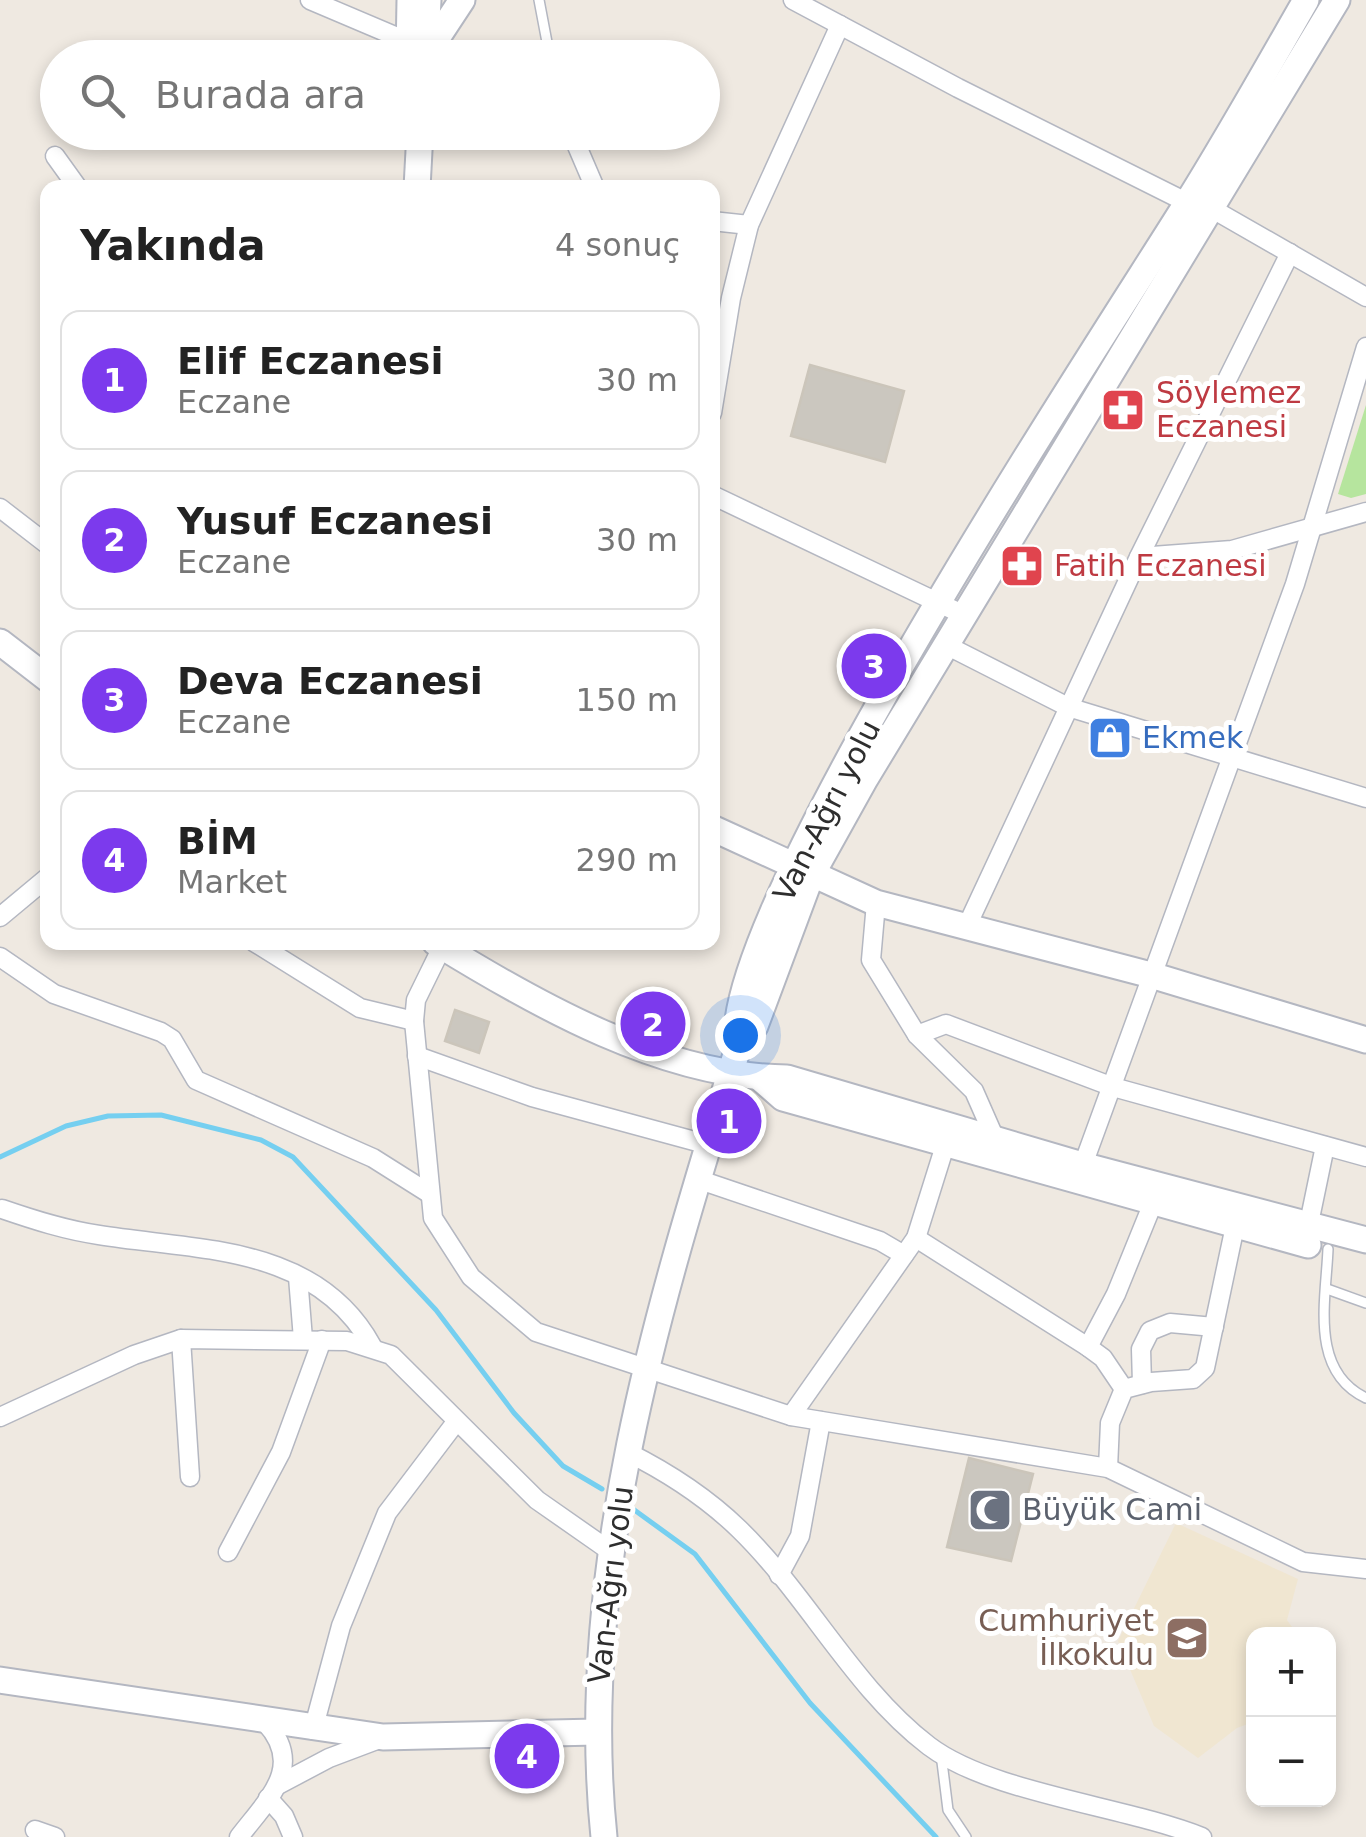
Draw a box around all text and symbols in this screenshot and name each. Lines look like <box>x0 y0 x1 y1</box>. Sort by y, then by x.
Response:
search box <box>40 40 720 150</box>
icon: search <box>75 68 130 123</box>
text: Burada ara <box>155 73 366 117</box>
text: Yakında <box>80 221 266 270</box>
text: 4 sonuç <box>555 226 680 264</box>
text: Elif Eczanesi <box>177 339 443 383</box>
text: 1 <box>103 361 126 399</box>
text: 30 m <box>596 361 678 399</box>
place label: Söylemez Eczanesi <box>1156 375 1301 444</box>
text: Eczane <box>177 383 291 421</box>
pharmacy icon: Söylemez Eczanesi <box>1100 387 1146 433</box>
text: Yusuf Eczanesi <box>177 499 493 543</box>
text: 2 <box>103 521 126 559</box>
text: 30 m <box>596 521 678 559</box>
text: Eczane <box>177 543 291 581</box>
pharmacy icon: Fatih Eczanesi <box>999 543 1045 589</box>
place label: Fatih Eczanesi <box>1054 548 1267 583</box>
pin: 3 <box>842 628 906 704</box>
text: Deva Eczanesi <box>177 659 483 703</box>
text: 3 <box>103 681 126 719</box>
text: 150 m <box>576 681 678 719</box>
text: Eczane <box>177 703 291 741</box>
street label: Van-Ağrı yolu <box>766 714 887 907</box>
shop icon: Ekmek <box>1087 715 1133 761</box>
place label: Ekmek <box>1142 720 1244 755</box>
text: BİM <box>177 819 258 863</box>
text: 4 <box>103 841 126 879</box>
text: 290 m <box>576 841 678 879</box>
text: Market <box>177 863 287 901</box>
pin: 2 <box>620 986 686 1062</box>
your location <box>715 1010 766 1061</box>
pin: 1 <box>696 1084 762 1158</box>
street label: Van-Ağrı yolu <box>581 1484 640 1686</box>
mosque icon: Büyük Cami <box>967 1487 1013 1533</box>
place label: Büyük Cami <box>1022 1492 1202 1527</box>
place label: Cumhuriyet İlkokulu <box>978 1603 1154 1672</box>
school or university icon: Cumhuriyet İlkokulu <box>1164 1615 1210 1661</box>
map controls <box>1246 1627 1336 1807</box>
button: + <box>1246 1627 1336 1717</box>
button: − <box>1246 1717 1336 1807</box>
pin: 4 <box>494 1718 560 1794</box>

